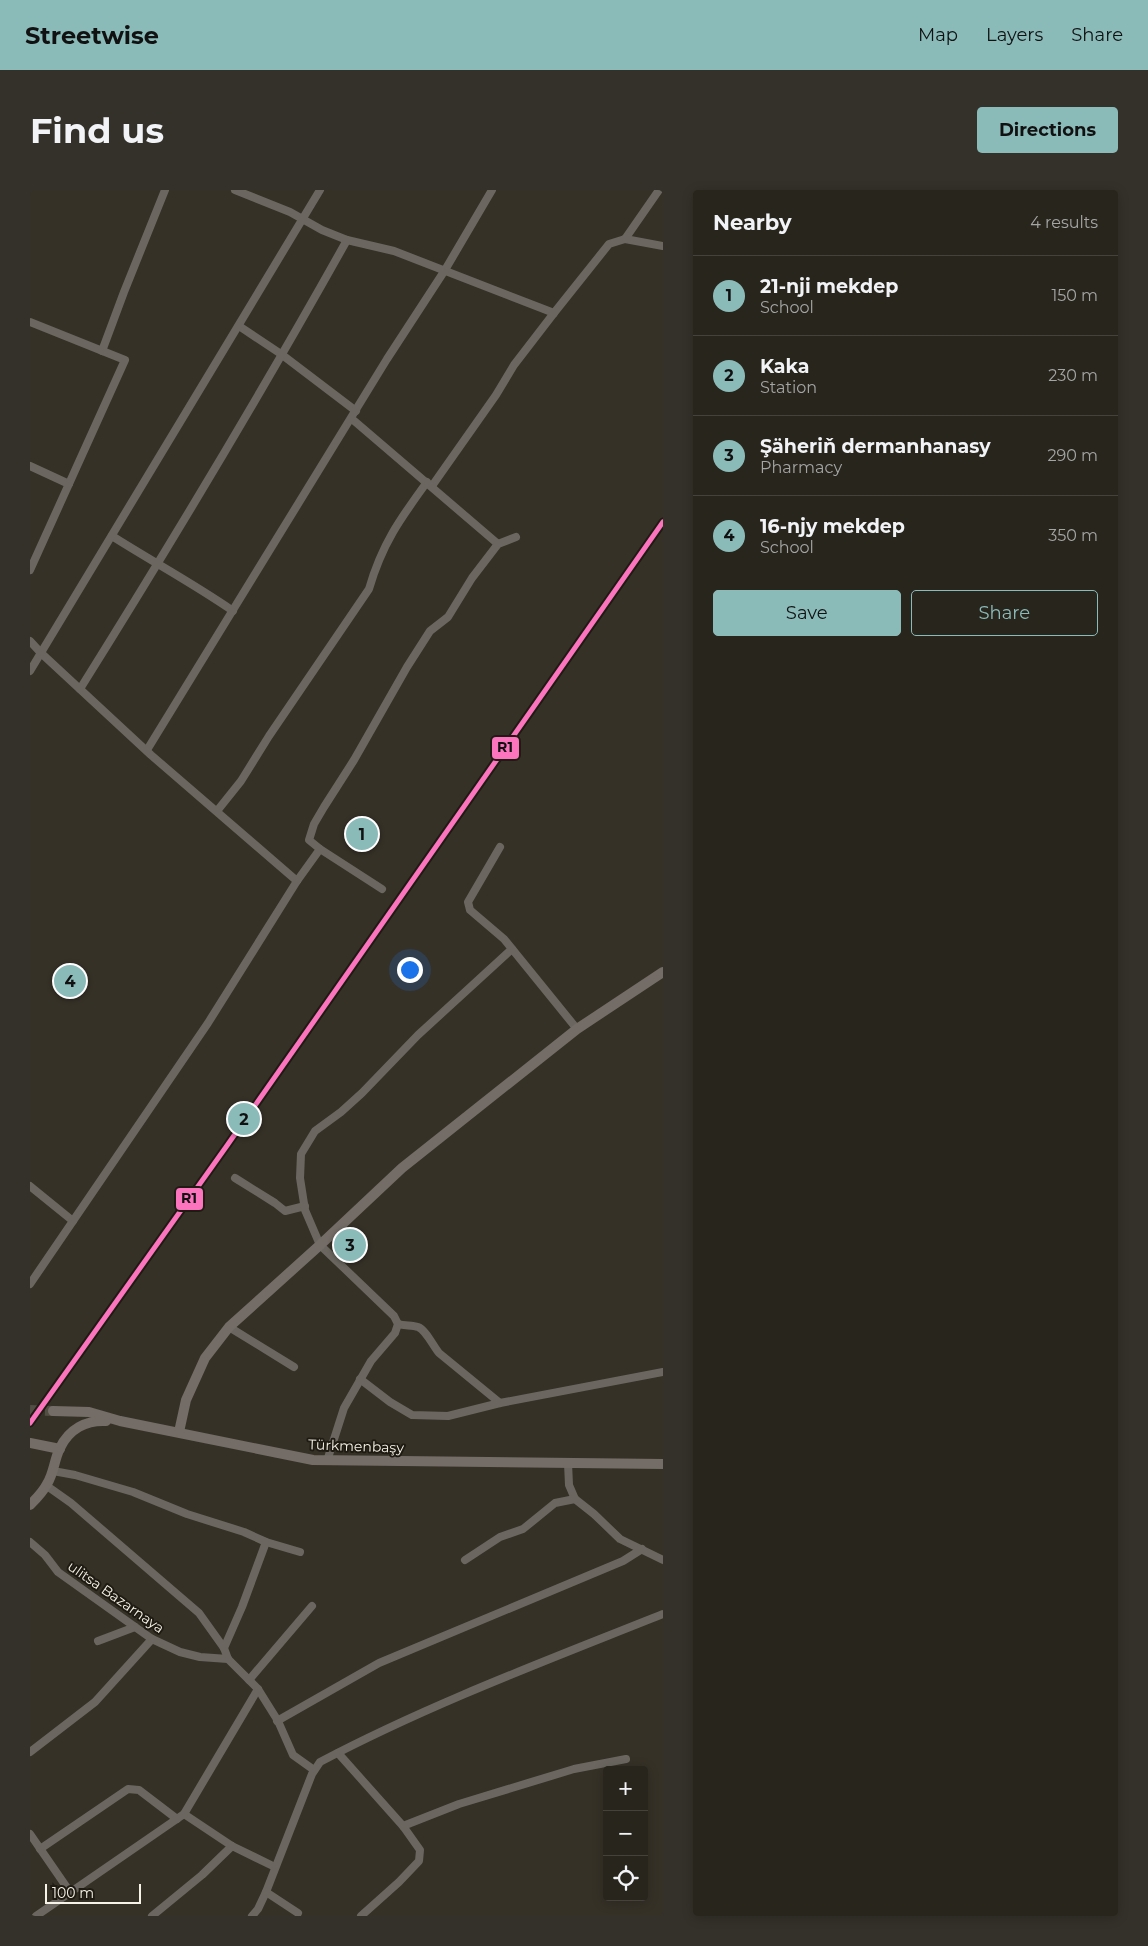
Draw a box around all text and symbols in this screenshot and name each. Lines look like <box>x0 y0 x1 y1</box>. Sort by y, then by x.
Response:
text: Streetwise <box>25 21 159 50</box>
text: Map <box>918 24 958 46</box>
text: Layers <box>986 24 1043 46</box>
text: Share <box>1071 24 1123 46</box>
button: Directions <box>977 107 1118 153</box>
text: Find us <box>30 109 164 152</box>
text: Nearby <box>713 210 792 235</box>
text: 4 results <box>1030 213 1098 232</box>
text: 21-nji mekdep <box>760 275 898 298</box>
text: 1 <box>726 286 732 305</box>
text: 150 m <box>1051 286 1098 305</box>
text: School <box>760 298 814 317</box>
text: Kaka <box>760 355 810 378</box>
text: 2 <box>724 366 734 385</box>
text: 230 m <box>1048 366 1098 385</box>
text: Station <box>760 378 817 397</box>
text: Şäheriň dermanhanasy <box>760 435 991 458</box>
text: 3 <box>724 446 734 465</box>
text: 290 m <box>1047 446 1098 465</box>
text: Pharmacy <box>760 458 842 477</box>
text: 16-njy mekdep <box>760 515 905 538</box>
text: 4 <box>723 526 735 545</box>
text: 350 m <box>1048 526 1098 545</box>
text: School <box>760 538 814 557</box>
button: Save <box>713 590 901 636</box>
button: Share <box>911 590 1098 636</box>
line badge: R1 <box>491 736 520 760</box>
text: R1 <box>497 738 513 756</box>
pin: 1 <box>346 815 378 853</box>
your location <box>397 957 423 983</box>
pin: 4 <box>54 962 86 1000</box>
pin: 2 <box>228 1100 260 1138</box>
line badge: R1 <box>175 1187 204 1211</box>
text: R1 <box>181 1189 197 1207</box>
pin: 3 <box>334 1226 366 1264</box>
street label: Türkmenbaşy <box>308 1435 405 1457</box>
street label: ulitsa Bazarnaya <box>64 1557 168 1637</box>
map controls <box>603 1766 648 1901</box>
button: + <box>603 1766 648 1811</box>
button: − <box>603 1811 648 1856</box>
button: locate <box>603 1856 648 1901</box>
scale bar <box>45 1881 141 1904</box>
text: 100 m <box>52 1884 94 1902</box>

